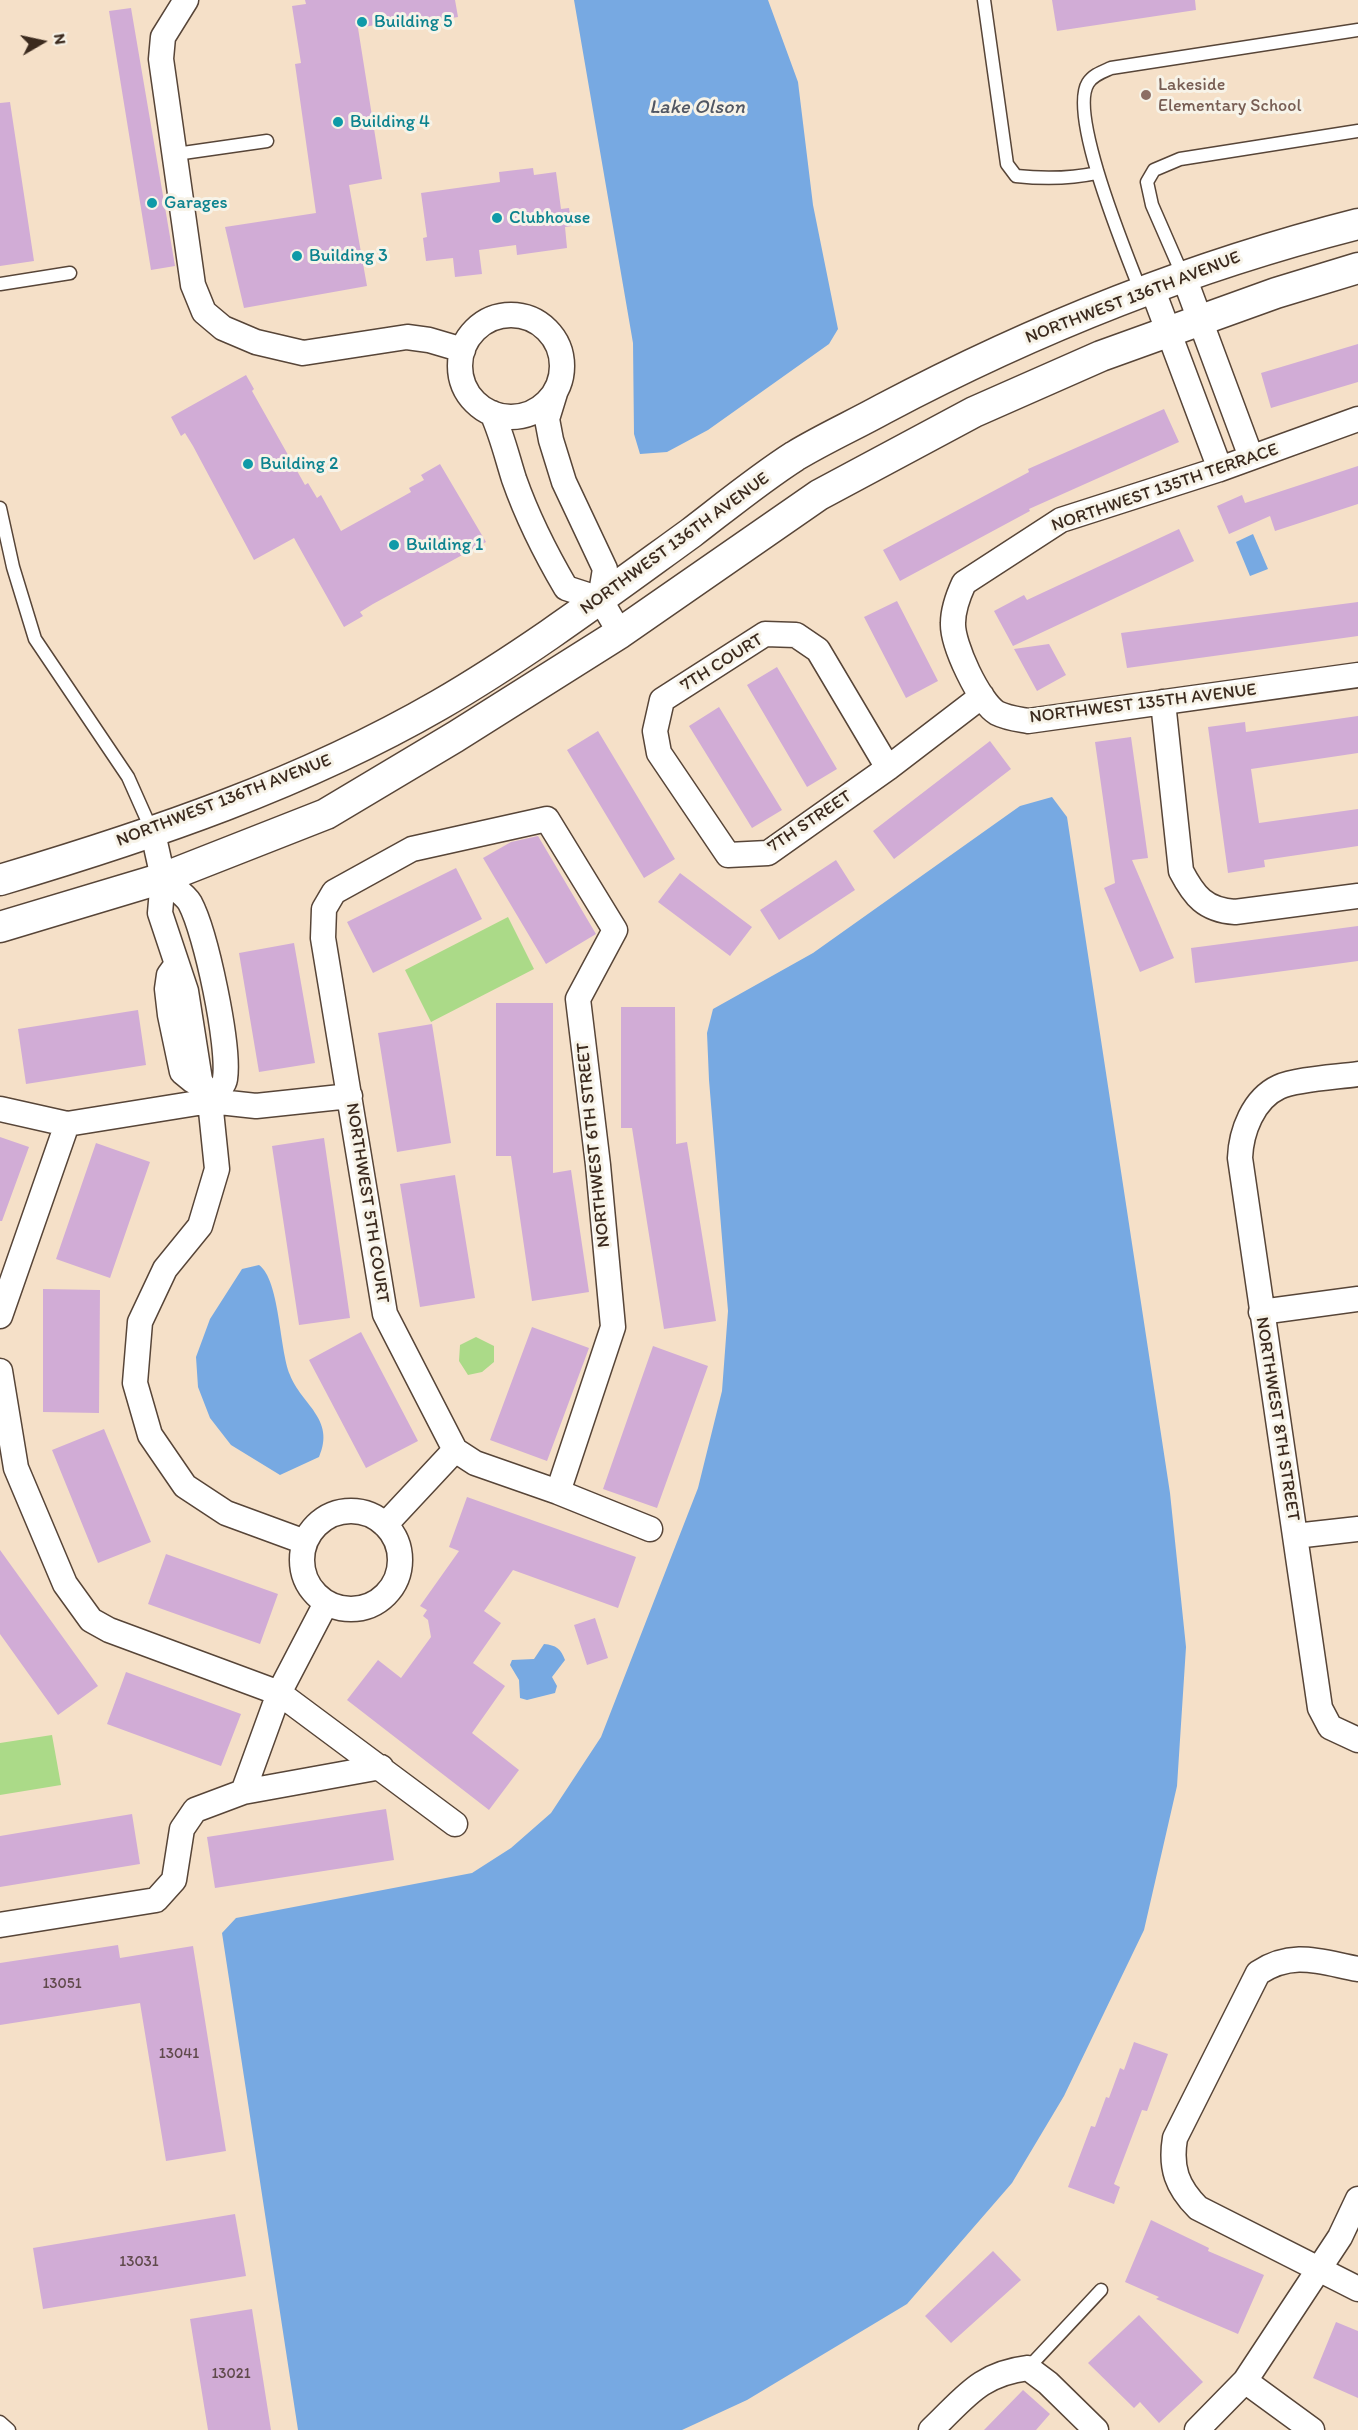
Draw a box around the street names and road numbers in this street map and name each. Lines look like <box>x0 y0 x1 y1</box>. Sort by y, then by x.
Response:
street label: NORTHWEST 136TH AVENUE <box>1022 247 1244 349</box>
street label: NORTHWEST 135TH TERRACE <box>1049 439 1281 537</box>
street label: NORTHWEST 136TH AVENUE <box>576 468 774 620</box>
street label: 7TH COURT <box>677 629 767 697</box>
street label: NORTHWEST 135TH AVENUE <box>1028 679 1258 729</box>
street label: NORTHWEST 136TH AVENUE <box>113 750 335 852</box>
street label: 7TH STREET <box>764 786 856 858</box>
street label: NORTHWEST 6TH STREET <box>572 1041 616 1249</box>
street label: NORTHWEST 5TH COURT <box>340 1101 394 1305</box>
street label: NORTHWEST 8TH STREET <box>1250 1315 1304 1523</box>

